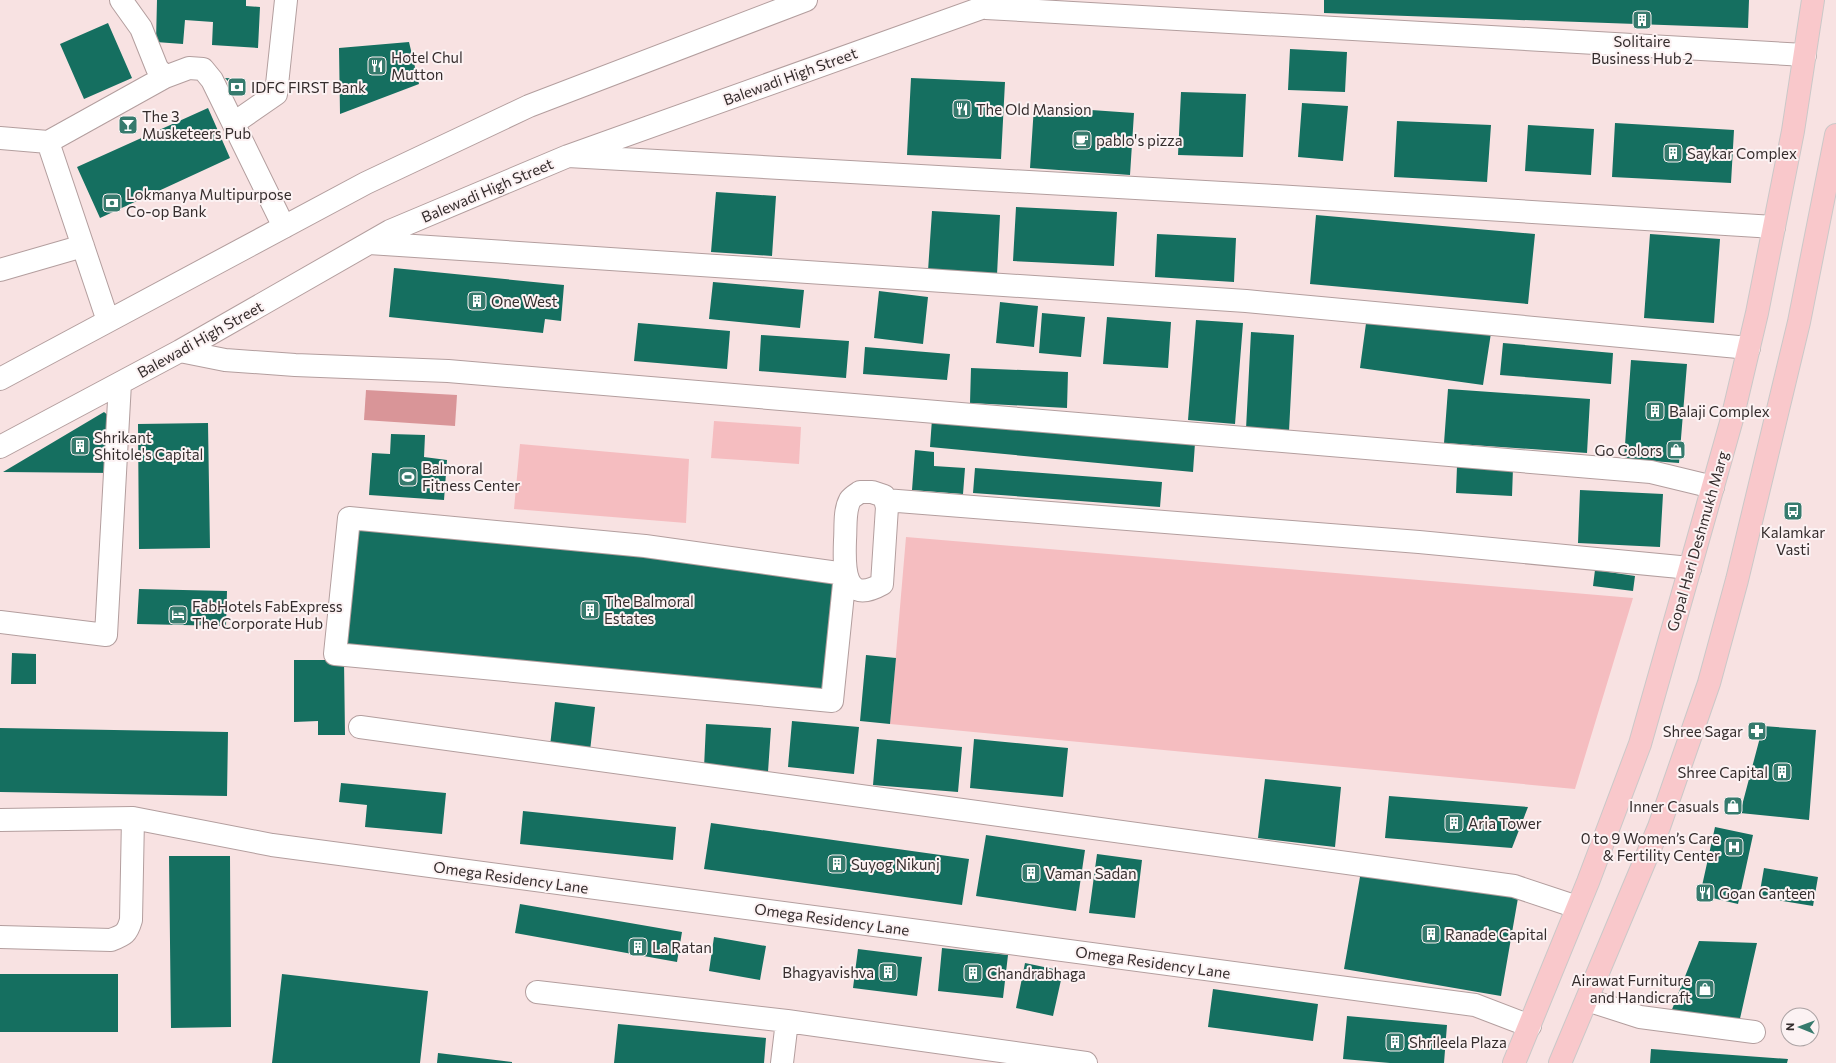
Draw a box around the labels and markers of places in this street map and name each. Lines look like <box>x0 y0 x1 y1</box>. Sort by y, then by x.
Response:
building icon: Solitaire Business Hub 2 <box>1631 9 1653 31</box>
place label: Solitaire Business Hub 2 <box>1591 32 1693 67</box>
place label: Hotel Chul Mutton <box>391 48 463 83</box>
restaurant icon: Hotel Chul Mutton <box>366 55 388 77</box>
bank icon: IDFC FIRST Bank <box>226 76 248 98</box>
place label: IDFC FIRST Bank <box>251 78 366 96</box>
restaurant icon: The Old Mansion <box>951 98 973 120</box>
place label: The Old Mansion <box>976 100 1091 118</box>
place label: The 3 Musketeers Pub <box>142 107 251 142</box>
bar icon: The 3 Musketeers Pub <box>117 114 139 136</box>
cafe icon: pablo's pizza <box>1071 129 1093 151</box>
place label: pablo's pizza <box>1096 131 1183 149</box>
building icon: Saykar Complex <box>1662 142 1684 164</box>
place label: Saykar Complex <box>1687 144 1797 162</box>
place label: Lokmanya Multipurpose Co-op Bank <box>126 185 292 220</box>
bank icon: Lokmanya Multipurpose Co-op Bank <box>101 192 123 214</box>
building icon: One West <box>466 290 488 312</box>
place label: One West <box>491 292 558 310</box>
building icon: Balaji Complex <box>1644 400 1666 422</box>
place label: Balaji Complex <box>1669 402 1770 420</box>
place label: Shrikant Shitole's Capital <box>94 428 203 463</box>
building icon: Shrikant Shitole's Capital <box>69 435 91 457</box>
shop icon: Go Colors <box>1665 439 1687 461</box>
place label: Go Colors <box>1595 441 1662 459</box>
place label: Balmoral Fitness Center <box>422 459 520 494</box>
sports icon: Balmoral Fitness Center <box>397 466 419 488</box>
bus stop icon: Kalamkar Vasti <box>1782 500 1804 522</box>
place label: Kalamkar Vasti <box>1761 523 1825 558</box>
place label: The Balmoral Estates <box>604 592 694 627</box>
place label: FabHotels FabExpress The Corporate Hub <box>192 597 343 632</box>
building icon: The Balmoral Estates <box>579 599 601 621</box>
hotel icon: FabHotels FabExpress The Corporate Hub <box>167 604 189 626</box>
pharmacy icon: Shree Sagar <box>1746 720 1768 742</box>
place label: Shree Sagar <box>1663 722 1743 740</box>
building icon: Shree Capital <box>1771 761 1793 783</box>
place label: Shree Capital <box>1678 763 1768 781</box>
shop icon: Inner Casuals <box>1722 795 1744 817</box>
place label: Inner Casuals <box>1629 797 1719 815</box>
building icon: Aria Tower <box>1443 812 1465 834</box>
place label: Aria Tower <box>1468 814 1542 832</box>
place label: 0 to 9 Women’s Care & Fertility Center <box>1581 829 1720 864</box>
hospital icon: 0 to 9 Women’s Care & Fertility Center <box>1723 836 1745 858</box>
building icon: Suyog Nikunj <box>826 853 848 875</box>
place label: Suyog Nikunj <box>851 855 940 873</box>
building icon: Vaman Sadan <box>1020 862 1042 884</box>
place label: Vaman Sadan <box>1045 864 1137 882</box>
restaurant icon: Goan Canteen <box>1694 882 1716 904</box>
place label: Goan Canteen <box>1719 884 1815 902</box>
building icon: Ranade Capital <box>1420 923 1442 945</box>
place label: Ranade Capital <box>1445 925 1547 943</box>
building icon: La Ratan <box>627 936 649 958</box>
place label: La Ratan <box>652 938 712 956</box>
building icon: Bhagyavishva <box>877 961 899 983</box>
building icon: Chandrabhaga <box>962 962 984 984</box>
place label: Bhagyavishva <box>782 963 874 981</box>
place label: Chandrabhaga <box>987 964 1086 982</box>
place label: Airawat Furniture and Handicraft <box>1571 971 1691 1006</box>
shop icon: Airawat Furniture and Handicraft <box>1694 978 1716 1000</box>
building icon: Shrileela Plaza <box>1384 1031 1406 1053</box>
place label: Shrileela Plaza <box>1409 1033 1507 1051</box>

